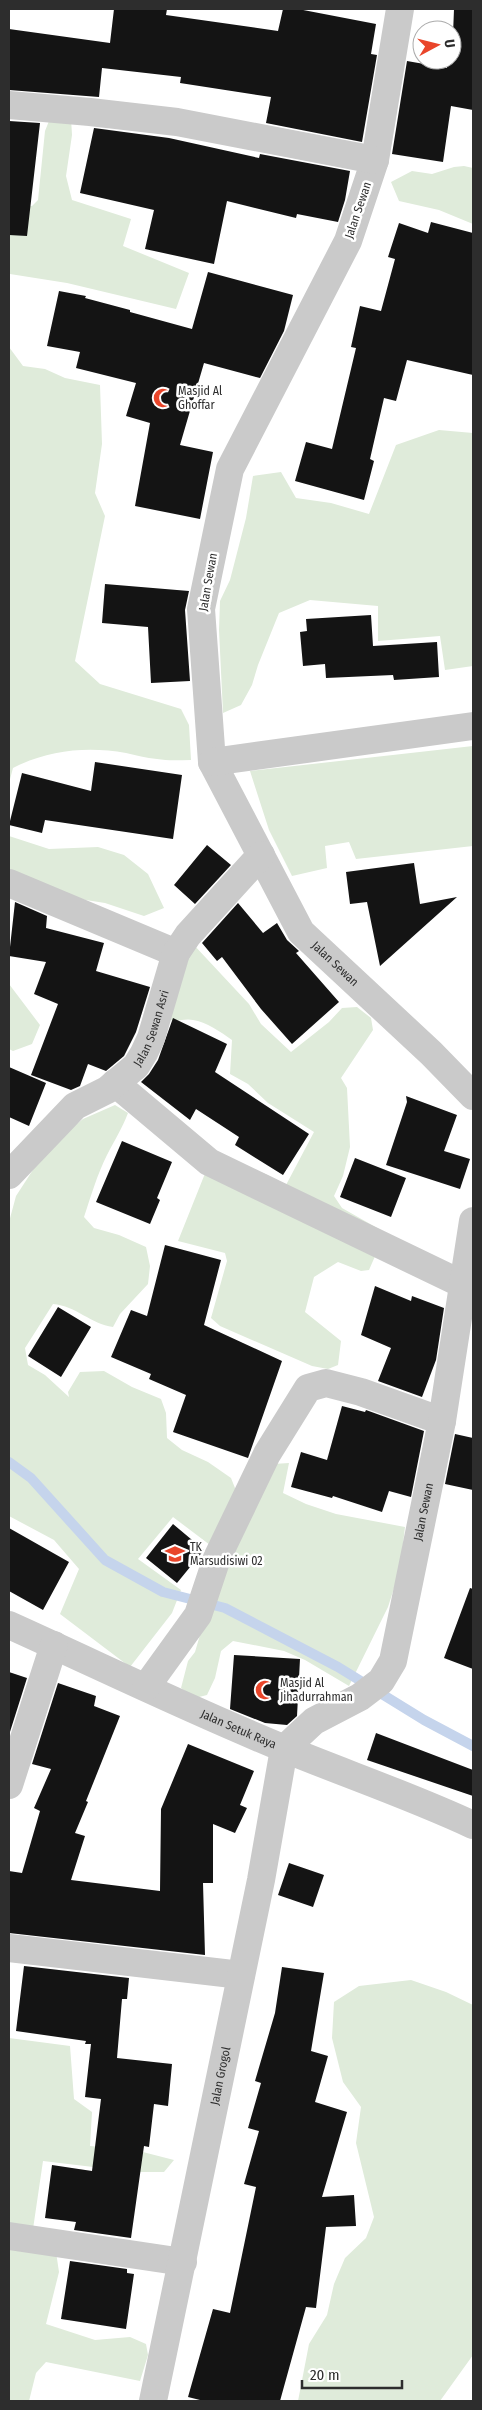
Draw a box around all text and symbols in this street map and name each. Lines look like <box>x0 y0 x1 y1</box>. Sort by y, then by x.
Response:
north arrow <box>412 20 462 70</box>
text: U <box>440 38 458 49</box>
street label: Jalan Sewan <box>342 180 374 240</box>
place label: Masjid Al Ghoffar <box>178 384 222 412</box>
mosque icon: Masjid Al Ghoffar <box>152 387 174 409</box>
street label: Jalan Sewan <box>196 552 220 612</box>
street label: Jalan Sewan <box>309 939 361 989</box>
street label: Jalan Sewan Asri <box>130 988 172 1069</box>
street label: Jalan Sewan <box>411 1481 436 1542</box>
place label: TK Marsudisiwi 02 <box>190 1540 263 1568</box>
school or university icon: TK Marsudisiwi 02 <box>164 1543 186 1565</box>
place label: Masjid Al Jihadurrahman <box>280 1676 353 1704</box>
mosque icon: Masjid Al Jihadurrahman <box>254 1679 276 1701</box>
street label: Jalan Setuk Raya <box>198 1707 278 1752</box>
street label: Jalan Grogol <box>208 2046 233 2106</box>
scale bar <box>302 2358 402 2390</box>
text: 20 m <box>310 2366 340 2384</box>

